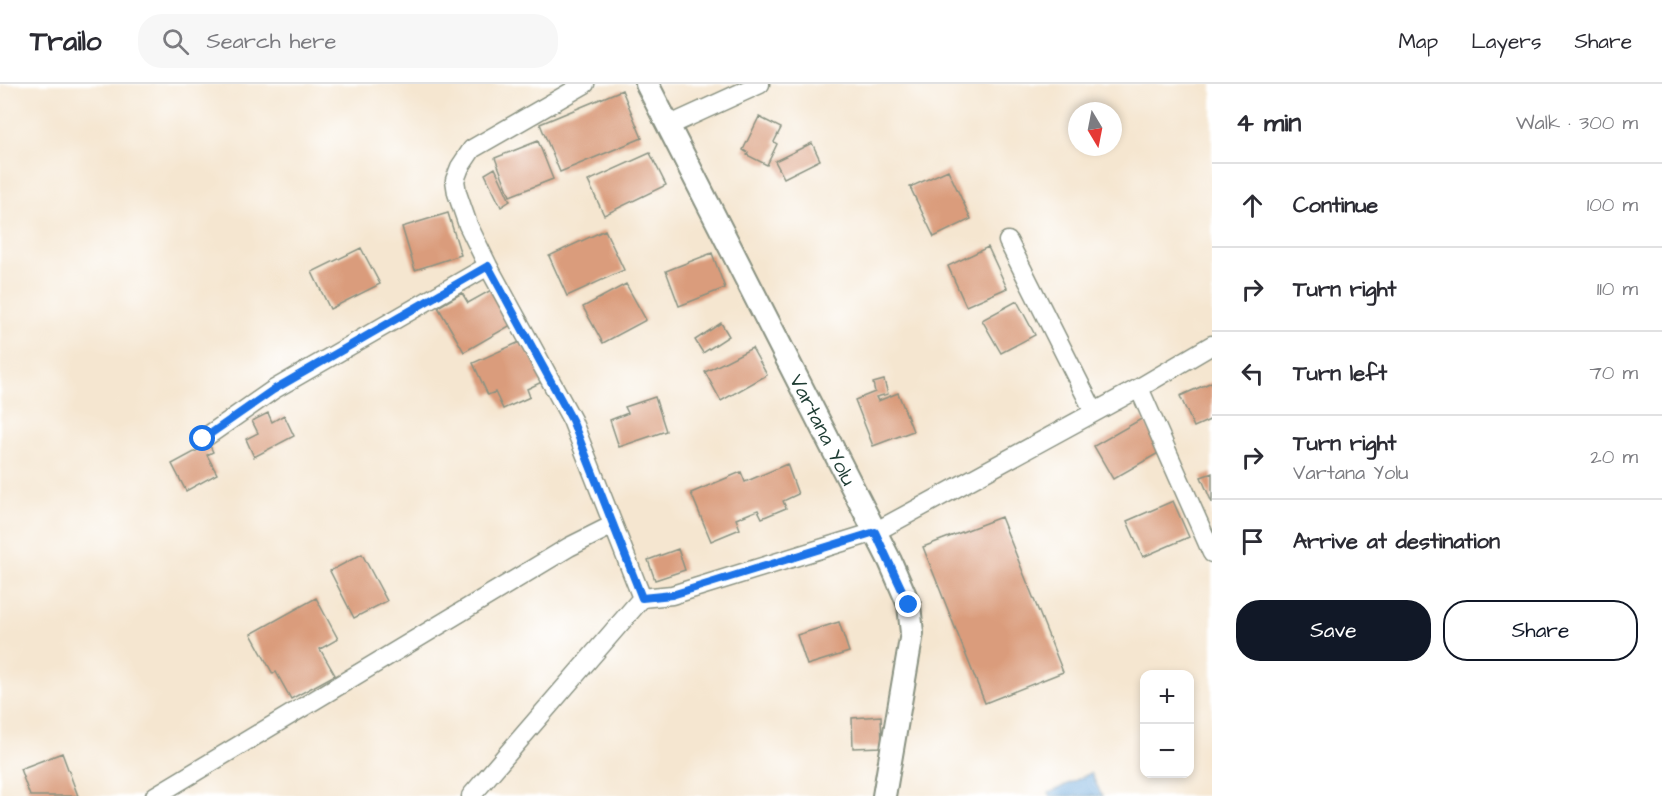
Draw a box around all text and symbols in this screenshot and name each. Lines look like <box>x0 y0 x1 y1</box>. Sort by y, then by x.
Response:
search box <box>138 14 558 68</box>
text: Trailo <box>30 22 102 61</box>
icon: search <box>159 25 192 58</box>
text: Search here <box>207 26 336 57</box>
text: Map <box>1398 27 1438 56</box>
text: Layers <box>1471 27 1541 56</box>
text: Share <box>1574 27 1632 56</box>
north arrow <box>1068 102 1122 156</box>
text: 4 min <box>1236 105 1301 141</box>
text: Walk · 300 m <box>1516 109 1638 137</box>
icon: ahead <box>1236 189 1269 222</box>
text: Continue <box>1293 190 1378 221</box>
text: 100 m <box>1587 191 1638 219</box>
icon: right <box>1236 273 1269 306</box>
text: Turn right <box>1293 274 1396 305</box>
text: 110 m <box>1597 275 1638 303</box>
icon: left <box>1236 357 1269 390</box>
text: Turn left <box>1293 358 1387 389</box>
text: 70 m <box>1590 359 1638 387</box>
street label: Vartana Yolu <box>782 369 863 491</box>
route start <box>189 425 215 451</box>
text: Turn right <box>1293 428 1396 459</box>
icon: right <box>1236 441 1269 474</box>
text: 20 m <box>1590 443 1638 471</box>
text: Vartana Yolu <box>1293 459 1408 487</box>
icon: arrive <box>1236 525 1269 558</box>
text: Arrive at destination <box>1293 526 1500 557</box>
route end <box>895 591 921 617</box>
button: Save <box>1236 600 1431 661</box>
button: Share <box>1443 600 1638 661</box>
map controls <box>1140 670 1194 778</box>
button: + <box>1140 670 1194 724</box>
button: − <box>1140 724 1194 778</box>

